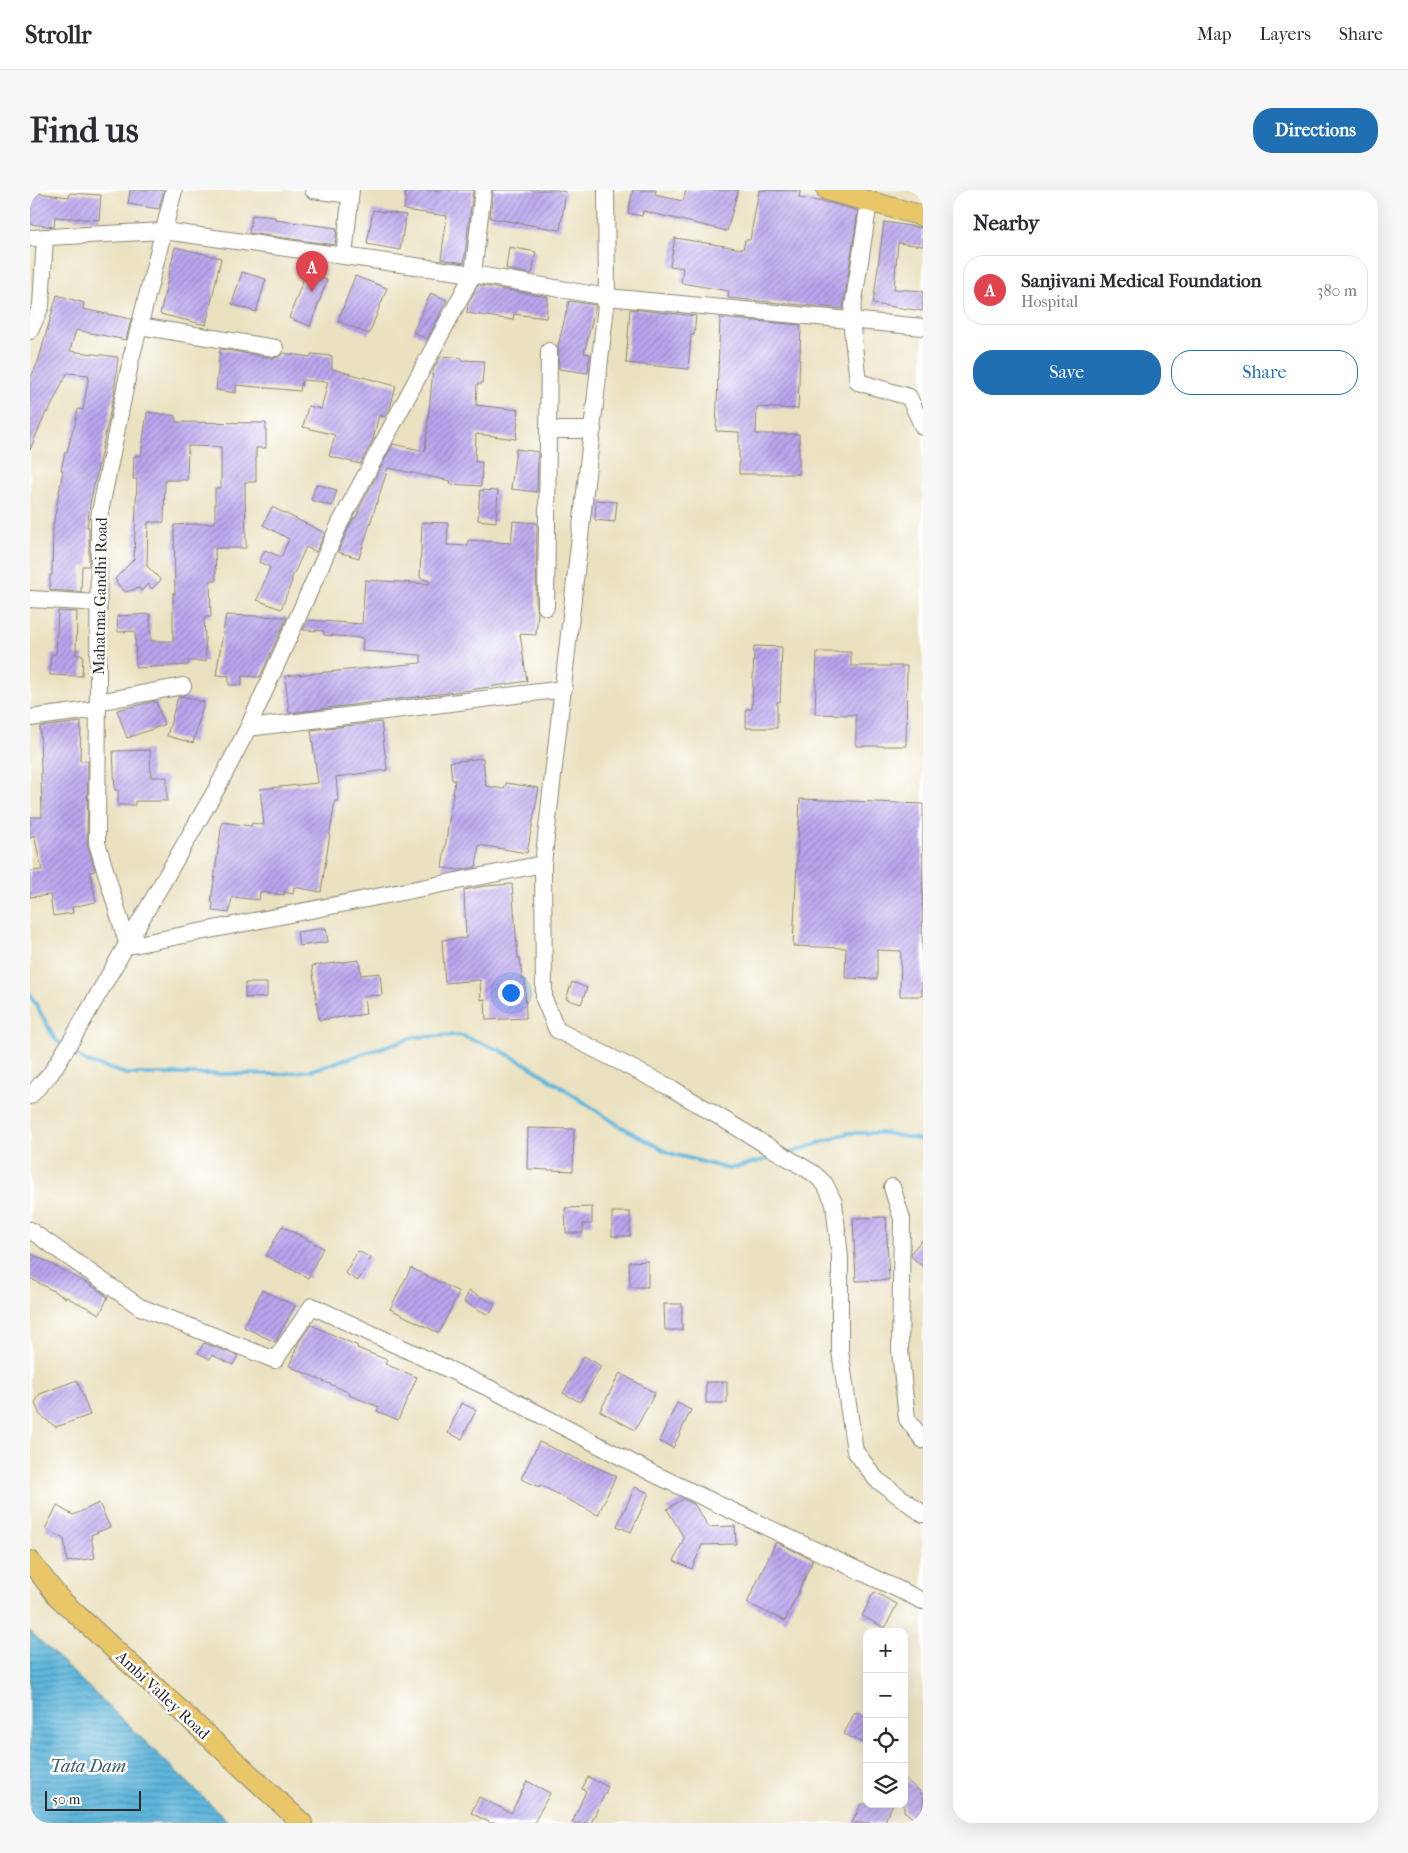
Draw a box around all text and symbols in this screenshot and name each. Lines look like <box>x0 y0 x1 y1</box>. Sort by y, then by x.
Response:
text: Strollr <box>25 21 92 49</box>
text: Map <box>1197 24 1231 45</box>
text: Layers <box>1259 24 1311 45</box>
text: Share <box>1339 24 1383 45</box>
button: Directions <box>1253 108 1378 153</box>
text: Find us <box>30 110 139 151</box>
text: Nearby <box>973 211 1039 235</box>
pin: A <box>296 251 328 292</box>
text: Sanjivani Medical Foundation <box>1021 270 1262 292</box>
text: A <box>985 281 995 300</box>
text: 380 m <box>1317 281 1357 300</box>
text: Hospital <box>1021 292 1078 311</box>
button: Save <box>973 350 1161 395</box>
button: Share <box>1171 350 1358 395</box>
street label: Mahatma Gandhi Road <box>89 517 111 675</box>
your location <box>498 980 524 1006</box>
map controls <box>863 1628 908 1808</box>
button: + <box>863 1628 908 1673</box>
street label: Ambi Valley Road <box>112 1646 214 1743</box>
button: − <box>863 1673 908 1718</box>
button: locate <box>863 1718 908 1763</box>
water label: Tata Dam <box>50 1756 126 1777</box>
button: layers <box>863 1763 908 1808</box>
scale bar <box>45 1788 141 1811</box>
text: 50 m <box>52 1791 80 1808</box>

